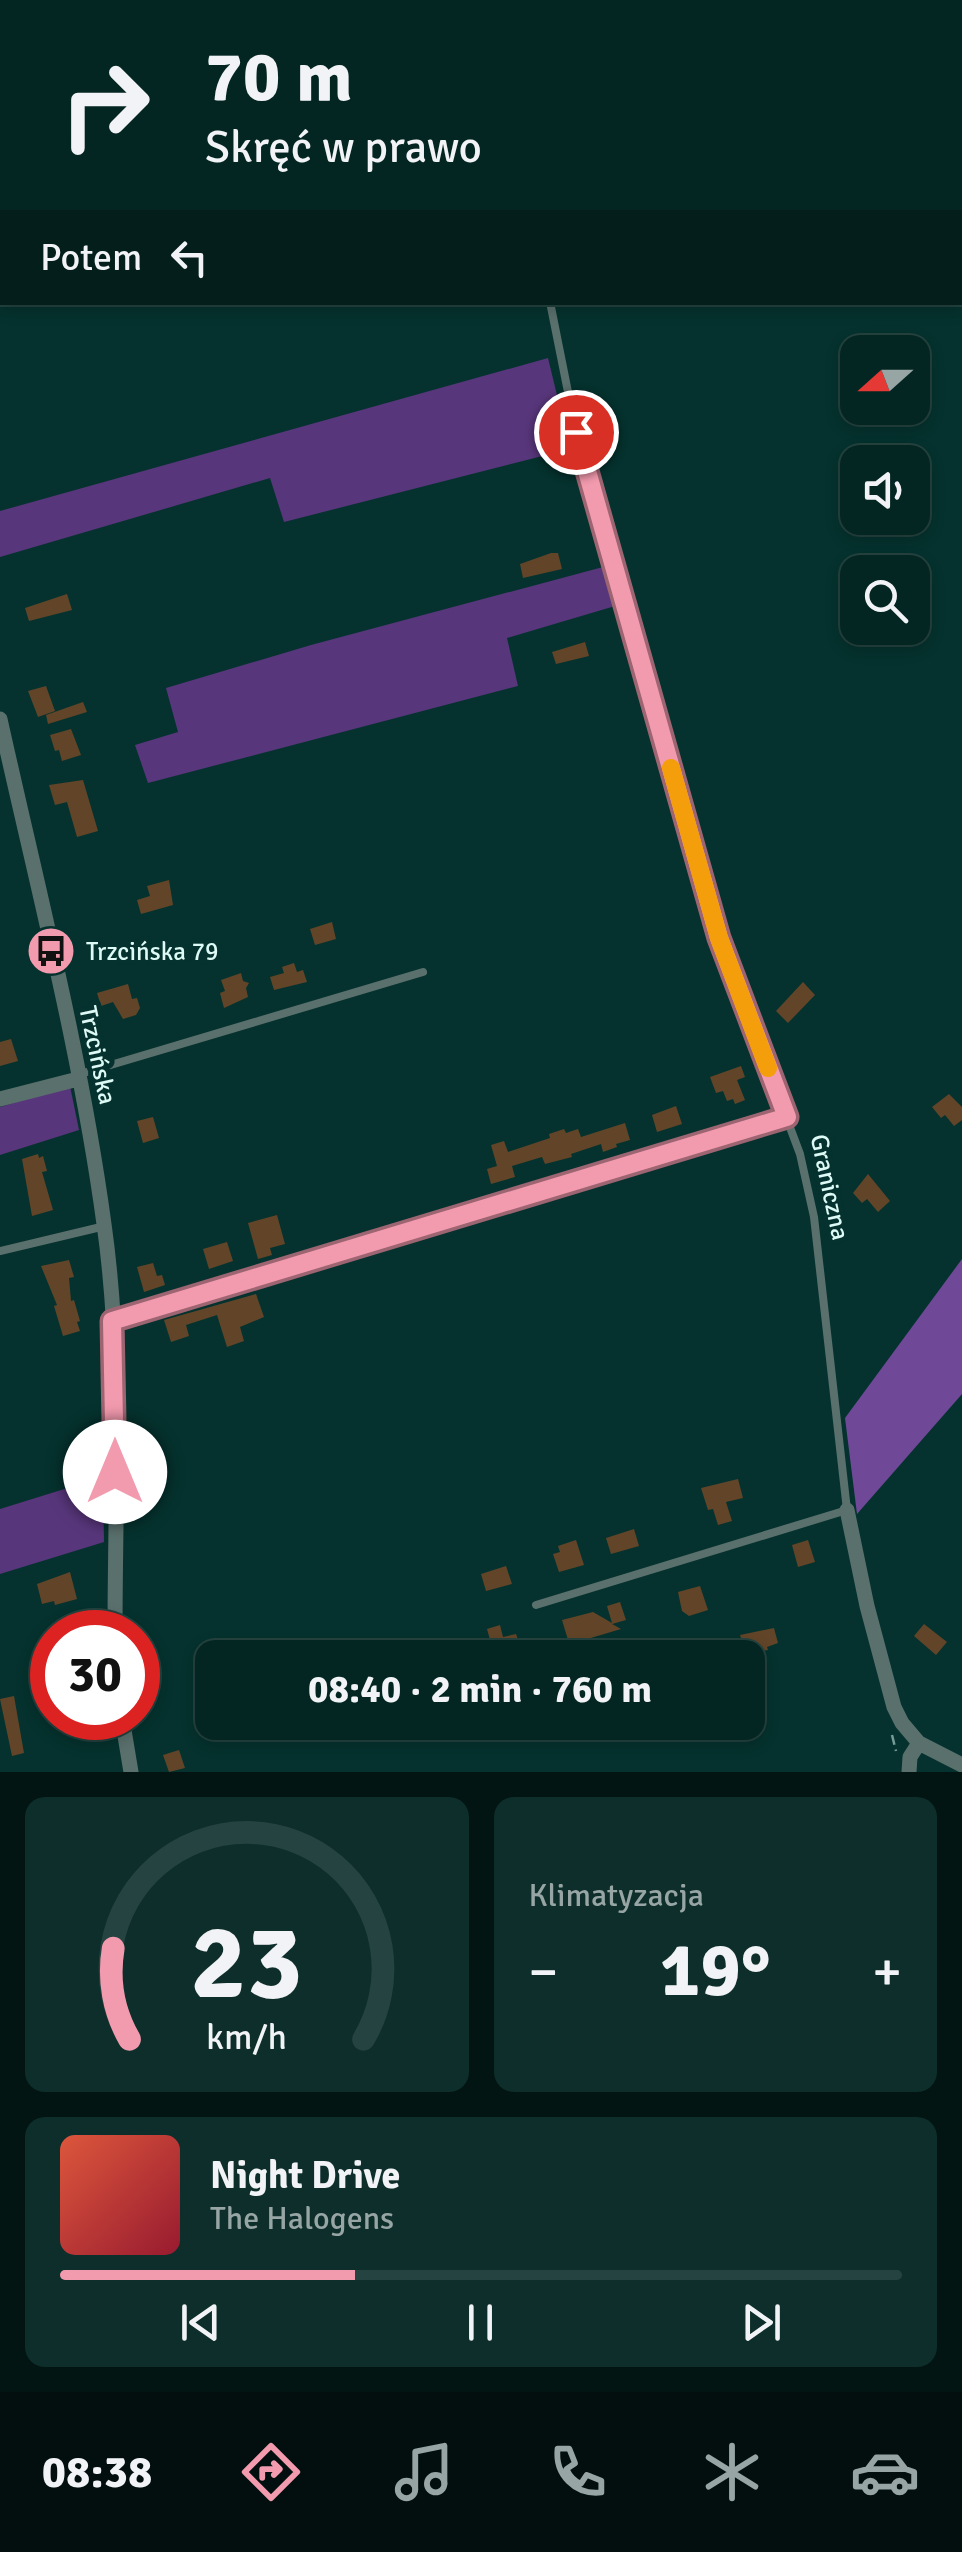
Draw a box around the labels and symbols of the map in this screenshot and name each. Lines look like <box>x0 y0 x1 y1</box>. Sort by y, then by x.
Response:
north arrow <box>840 335 930 425</box>
pin <box>534 390 619 475</box>
bus stop icon: Trzcińska 79 <box>25 925 77 977</box>
place label: Trzcińska 79 <box>86 936 218 967</box>
street label: Trzcińska <box>72 1003 124 1107</box>
street label: Graniczna <box>804 1131 856 1243</box>
position arrow <box>63 1420 167 1524</box>
speed limit sign: 30 <box>30 1610 160 1740</box>

